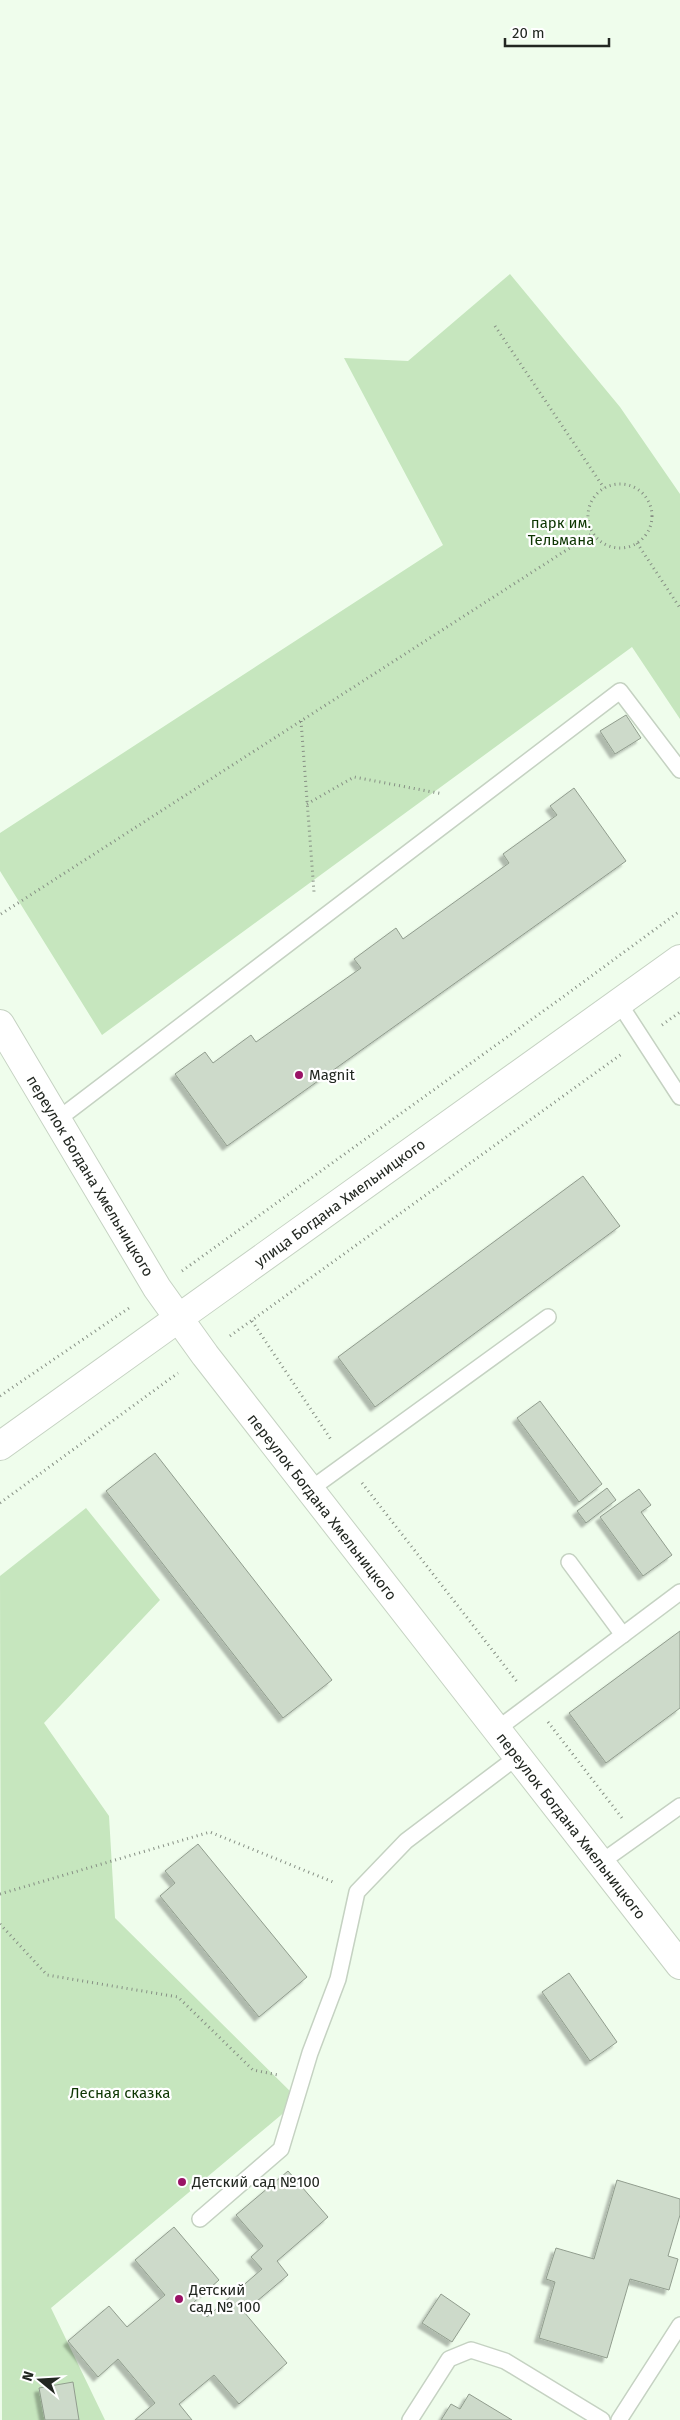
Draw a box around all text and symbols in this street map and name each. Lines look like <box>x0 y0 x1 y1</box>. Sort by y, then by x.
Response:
scale bar <box>505 15 609 47</box>
text: 20 m <box>512 24 545 42</box>
park label: парк им. Тельмана <box>528 514 594 549</box>
place label: Magnit <box>309 1066 356 1084</box>
marker: Magnit <box>293 1069 305 1081</box>
street label: переулок Богдана Хмельницкого <box>23 1072 157 1280</box>
street label: улица Богдана Хмельницкого <box>251 1135 429 1271</box>
street label: переулок Богдана Хмельницкого <box>244 1410 400 1604</box>
street label: переулок Богдана Хмельницкого <box>493 1729 649 1923</box>
park label: Лесная сказка <box>70 2084 170 2102</box>
place label: Детский сад №100 <box>191 2173 320 2191</box>
marker: Детский сад №100 <box>176 2176 188 2188</box>
place label: Детский сад № 100 <box>188 2281 261 2316</box>
marker: Детский сад № 100 <box>173 2293 185 2305</box>
north arrow <box>15 2355 65 2405</box>
text: N <box>19 2369 38 2383</box>

